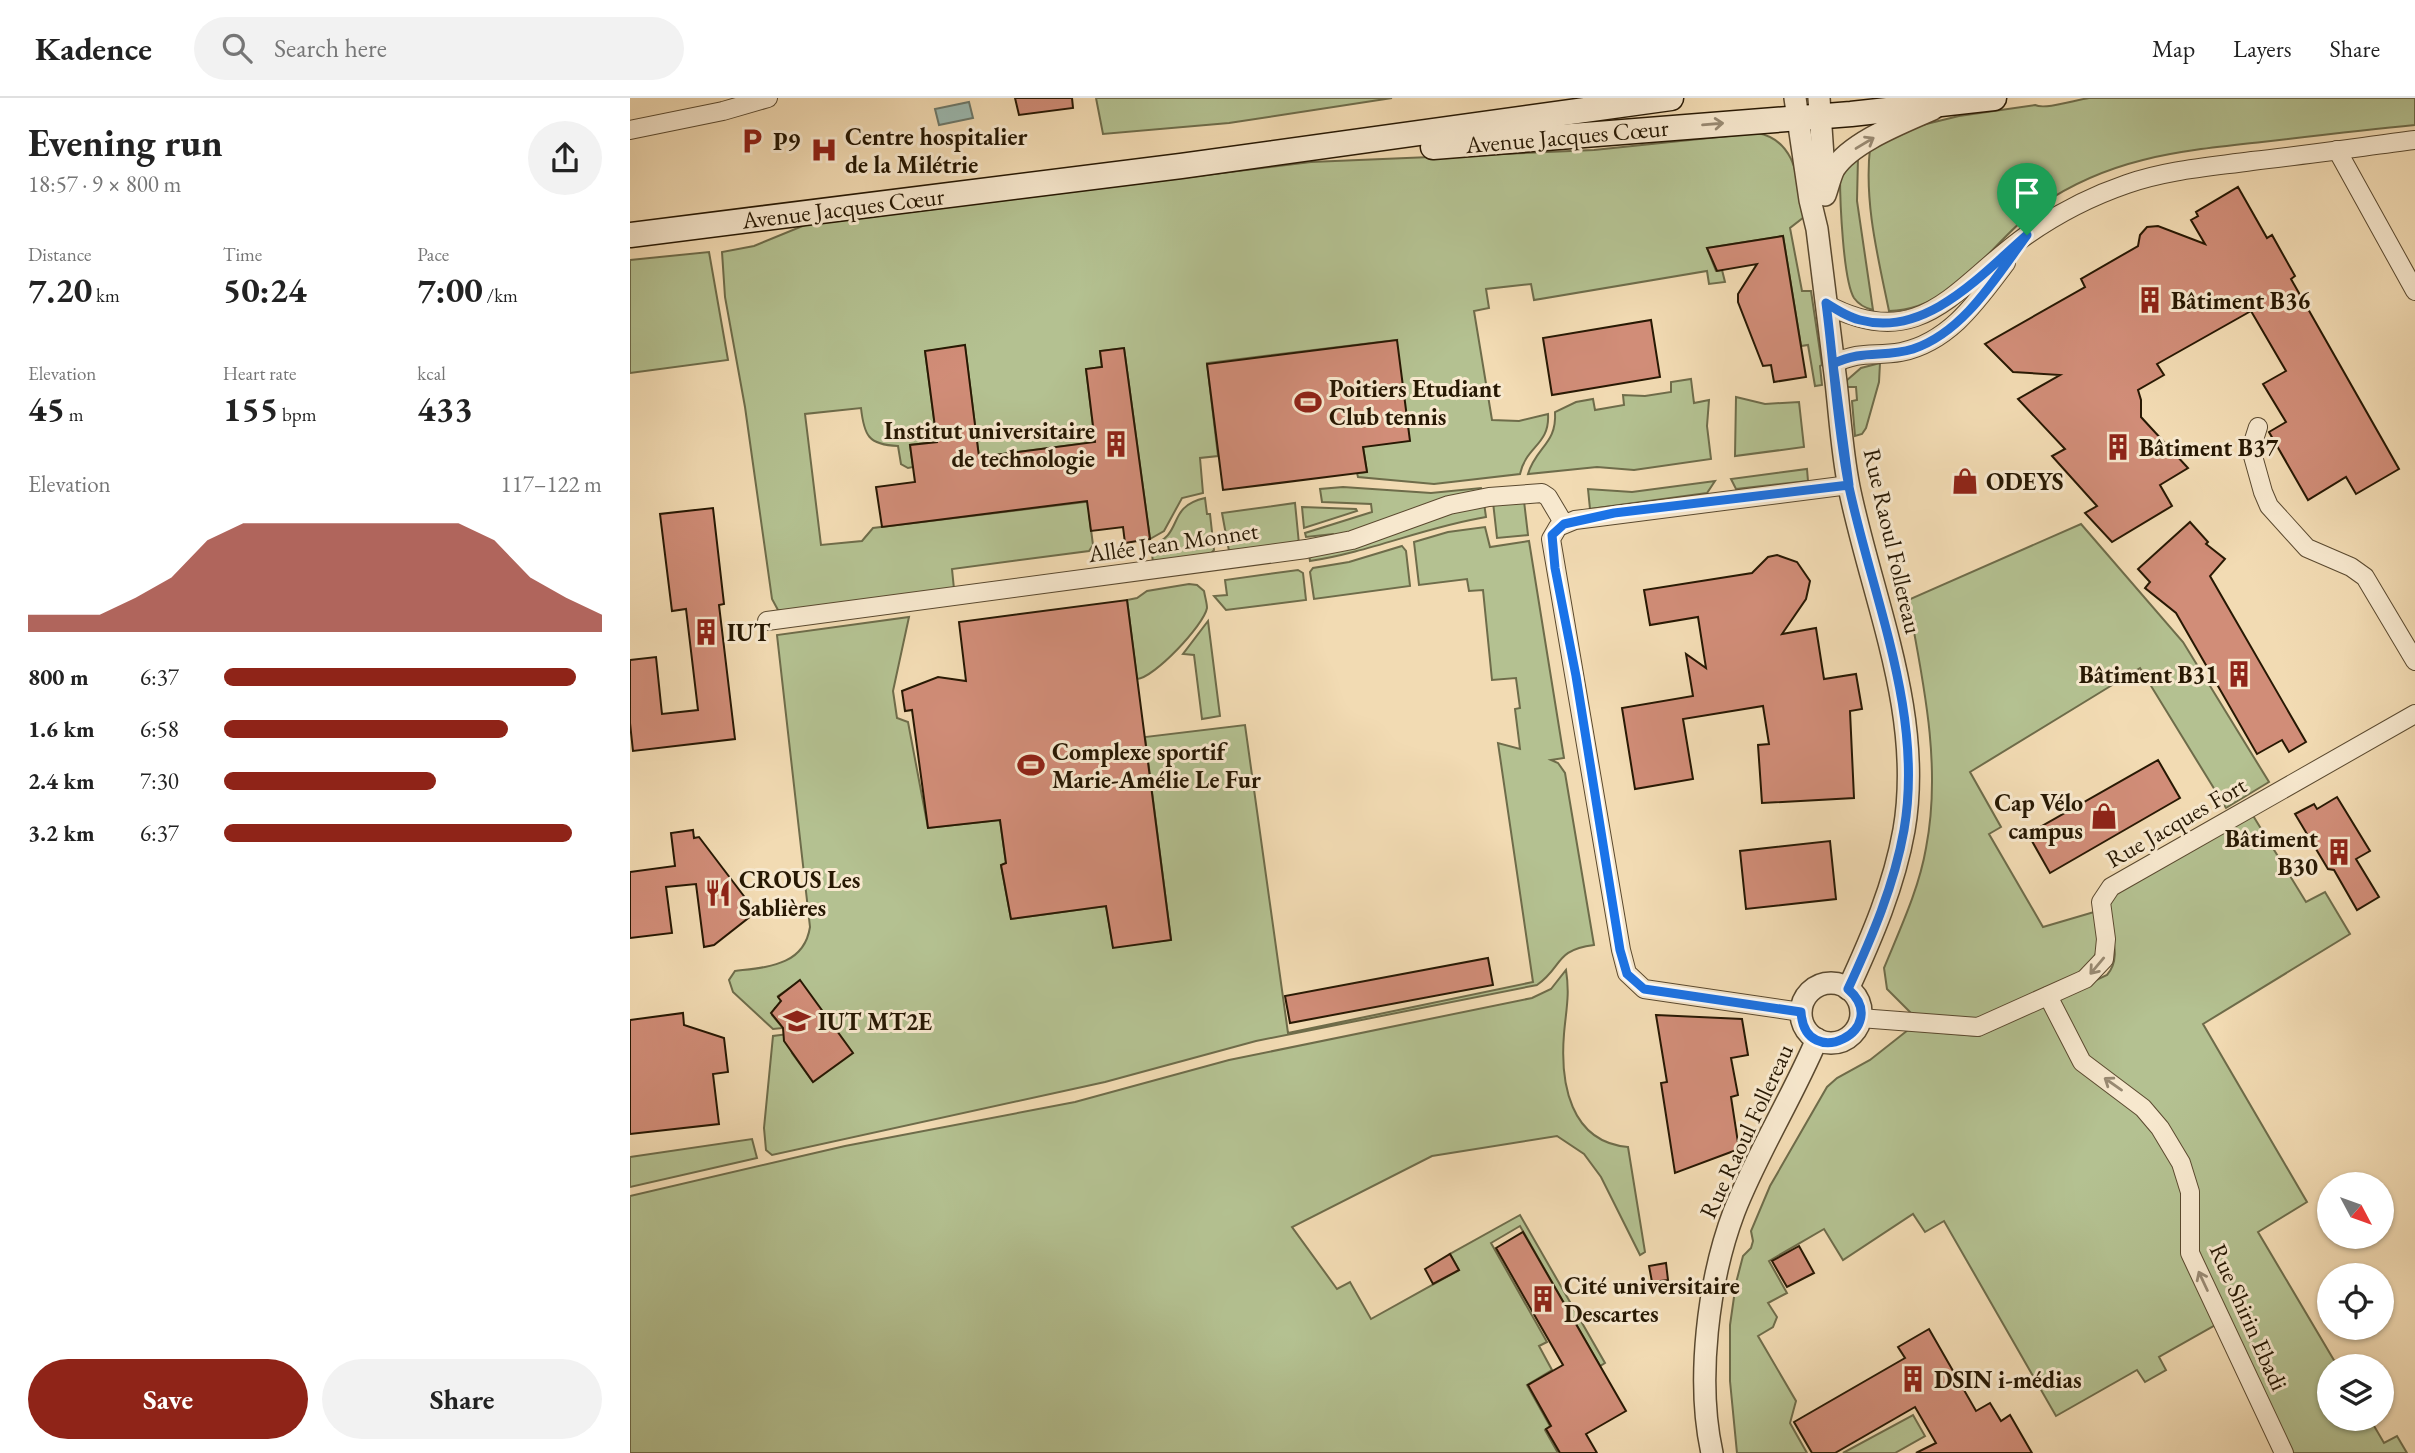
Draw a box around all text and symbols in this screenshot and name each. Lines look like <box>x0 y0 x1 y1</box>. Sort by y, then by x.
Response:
search box <box>194 17 684 80</box>
text: Kadence <box>35 27 152 70</box>
icon: search <box>218 29 256 67</box>
text: Search here <box>274 31 387 65</box>
text: Map <box>2152 33 2195 64</box>
text: Layers <box>2233 33 2292 64</box>
text: Share <box>2330 33 2380 64</box>
street label: Avenue Jacques Cœur <box>1463 112 1670 160</box>
one-way arrow <box>1701 117 1724 130</box>
text: Evening run <box>28 118 223 167</box>
button: share <box>528 121 602 195</box>
place label: Centre hospitalier de la Milétrie <box>845 121 1027 180</box>
parking icon: P9 <box>737 126 767 156</box>
place label: P9 <box>773 126 801 157</box>
hospital icon: Centre hospitalier de la Milétrie <box>809 135 839 165</box>
one-way arrow <box>1854 136 1874 150</box>
pin <box>1997 163 2057 235</box>
text: 18:57 · 9 × 800 m <box>28 169 181 199</box>
icon: arrive <box>2008 174 2046 212</box>
street label: Avenue Jacques Cœur <box>739 180 946 236</box>
text: Distance <box>28 242 91 267</box>
text: Time <box>223 242 262 267</box>
text: Pace <box>417 242 449 267</box>
text: 7.20 <box>28 267 92 312</box>
text: 50:24 <box>223 267 307 312</box>
text: 7:00 <box>417 267 483 312</box>
text: km <box>92 283 120 308</box>
text: /km <box>483 283 518 308</box>
building icon: Bâtiment B36 <box>2135 285 2165 315</box>
place label: Bâtiment B36 <box>2171 285 2311 316</box>
text: Elevation <box>28 361 96 386</box>
text: Heart rate <box>223 361 296 386</box>
text: kcal <box>417 361 446 386</box>
place label: Poitiers Etudiant Club tennis <box>1329 373 1501 432</box>
text: 45 <box>28 386 65 431</box>
text: 155 <box>223 386 278 431</box>
text: 433 <box>417 386 473 431</box>
sports icon: Poitiers Etudiant Club tennis <box>1293 387 1323 417</box>
text: m <box>65 402 84 427</box>
text: bpm <box>278 402 316 427</box>
place label: Institut universitaire de technologie <box>884 415 1095 475</box>
building icon: Institut universitaire de technologie <box>1101 429 1131 459</box>
building icon: Bâtiment B37 <box>2103 432 2133 462</box>
place label: Bâtiment B37 <box>2139 432 2279 463</box>
street label: Rue Raoul Follereau <box>1857 445 1929 637</box>
shop icon: ODEYS <box>1950 466 1980 496</box>
place label: ODEYS <box>1986 466 2064 497</box>
text: Elevation <box>28 469 111 499</box>
text: 117–122 m <box>501 469 602 499</box>
street label: Allée Jean Monnet <box>1085 515 1260 569</box>
building icon: IUT <box>691 617 721 647</box>
place label: IUT <box>727 617 771 648</box>
place label: Bâtiment B31 <box>2079 659 2218 690</box>
building icon: Bâtiment B31 <box>2224 659 2254 689</box>
text: 800 m <box>28 662 89 692</box>
text: 6:37 <box>140 662 179 692</box>
text: 1.6 km <box>28 714 95 744</box>
text: 6:58 <box>140 714 179 744</box>
place label: Complexe sportif Marie-Amélie Le Fur <box>1052 736 1261 795</box>
sports icon: Complexe sportif Marie-Amélie Le Fur <box>1016 750 1046 780</box>
text: 2.4 km <box>28 766 95 796</box>
text: 7:30 <box>140 766 179 796</box>
street label: Rue Jacques Fort <box>2100 769 2252 875</box>
place label: Cap Vélo campus <box>1994 787 2083 846</box>
shop icon: Cap Vélo campus <box>2089 801 2119 831</box>
text: 3.2 km <box>28 818 95 848</box>
text: 6:37 <box>140 818 179 848</box>
place label: Bâtiment B30 <box>2225 823 2318 882</box>
building icon: Bâtiment B30 <box>2324 837 2354 867</box>
place label: CROUS Les Sablières <box>739 864 860 923</box>
restaurant icon: CROUS Les Sablières <box>703 878 733 908</box>
one-way arrow <box>2089 957 2105 975</box>
school or university icon: IUT MT2E <box>782 1006 812 1036</box>
place label: IUT MT2E <box>818 1006 932 1037</box>
street label: Rue Raoul Follereau <box>1692 1038 1800 1223</box>
one-way arrow <box>2104 1077 2123 1091</box>
north arrow <box>2317 1172 2394 1250</box>
map controls <box>2317 1172 2394 1431</box>
street label: Rue Shirin Ebadi <box>2203 1239 2295 1395</box>
button: locate <box>2317 1263 2394 1340</box>
place label: Cité universitaire Descartes <box>1564 1270 1740 1329</box>
one-way arrow <box>2195 1271 2209 1292</box>
building icon: Cité universitaire Descartes <box>1528 1284 1558 1314</box>
button: layers <box>2317 1354 2394 1431</box>
button: Save <box>28 1359 308 1439</box>
button: Share <box>322 1359 602 1439</box>
building icon: DSIN i-médias <box>1898 1364 1928 1394</box>
place label: DSIN i-médias <box>1934 1364 2082 1395</box>

